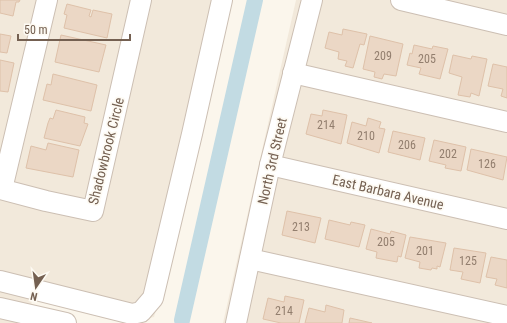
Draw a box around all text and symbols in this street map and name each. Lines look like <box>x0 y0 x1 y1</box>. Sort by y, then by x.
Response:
scale bar <box>18 16 130 42</box>
text: 50 m <box>24 23 48 37</box>
house number: 209 <box>374 49 392 63</box>
house number: 205 <box>418 52 436 66</box>
street label: Shadowbrook Circle <box>85 95 127 206</box>
street label: North 3rd Street <box>254 116 290 206</box>
house number: 214 <box>317 118 335 132</box>
house number: 210 <box>357 129 375 143</box>
house number: 206 <box>398 138 416 152</box>
house number: 202 <box>439 147 457 161</box>
house number: 126 <box>478 157 496 171</box>
street label: East Barbara Avenue <box>331 171 446 213</box>
house number: 213 <box>292 220 310 234</box>
house number: 205 <box>377 235 395 249</box>
house number: 201 <box>416 244 434 258</box>
house number: 125 <box>459 254 477 268</box>
north arrow <box>16 267 56 307</box>
text: N <box>29 289 39 303</box>
house number: 214 <box>275 304 293 318</box>

